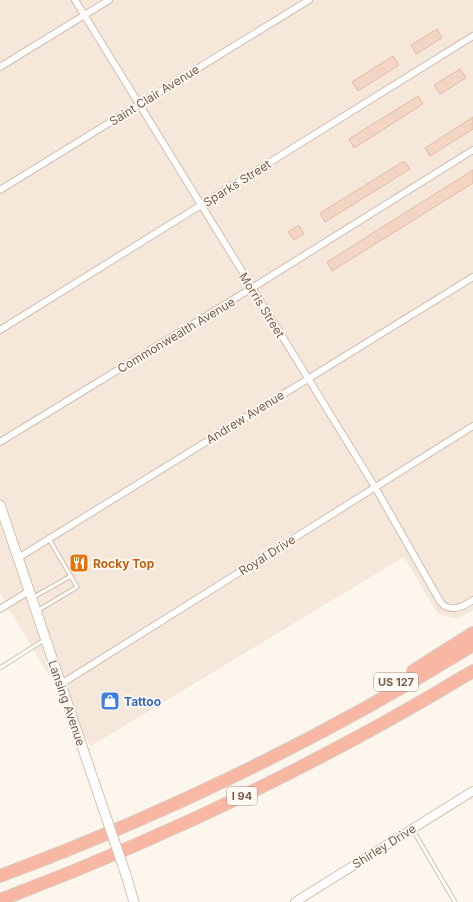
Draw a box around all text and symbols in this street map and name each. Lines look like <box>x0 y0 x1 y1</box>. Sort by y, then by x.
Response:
street label: Saint Clair Avenue <box>106 61 202 129</box>
street label: Sparks Street <box>200 156 274 210</box>
street label: Morris Street <box>236 270 288 340</box>
street label: Commonwealth Avenue <box>115 294 237 376</box>
street label: Andrew Avenue <box>203 387 287 447</box>
street label: Royal Drive <box>236 532 298 578</box>
restaurant icon: Rocky Top <box>68 552 90 574</box>
place label: Rocky Top <box>93 556 155 571</box>
street label: Lansing Avenue <box>45 658 89 748</box>
road number: US 127 <box>374 673 418 691</box>
shop icon: Tattoo <box>99 690 121 712</box>
place label: Tattoo <box>124 694 161 709</box>
road number: I 94 <box>227 787 257 805</box>
street label: Shirley Drive <box>350 821 418 871</box>

